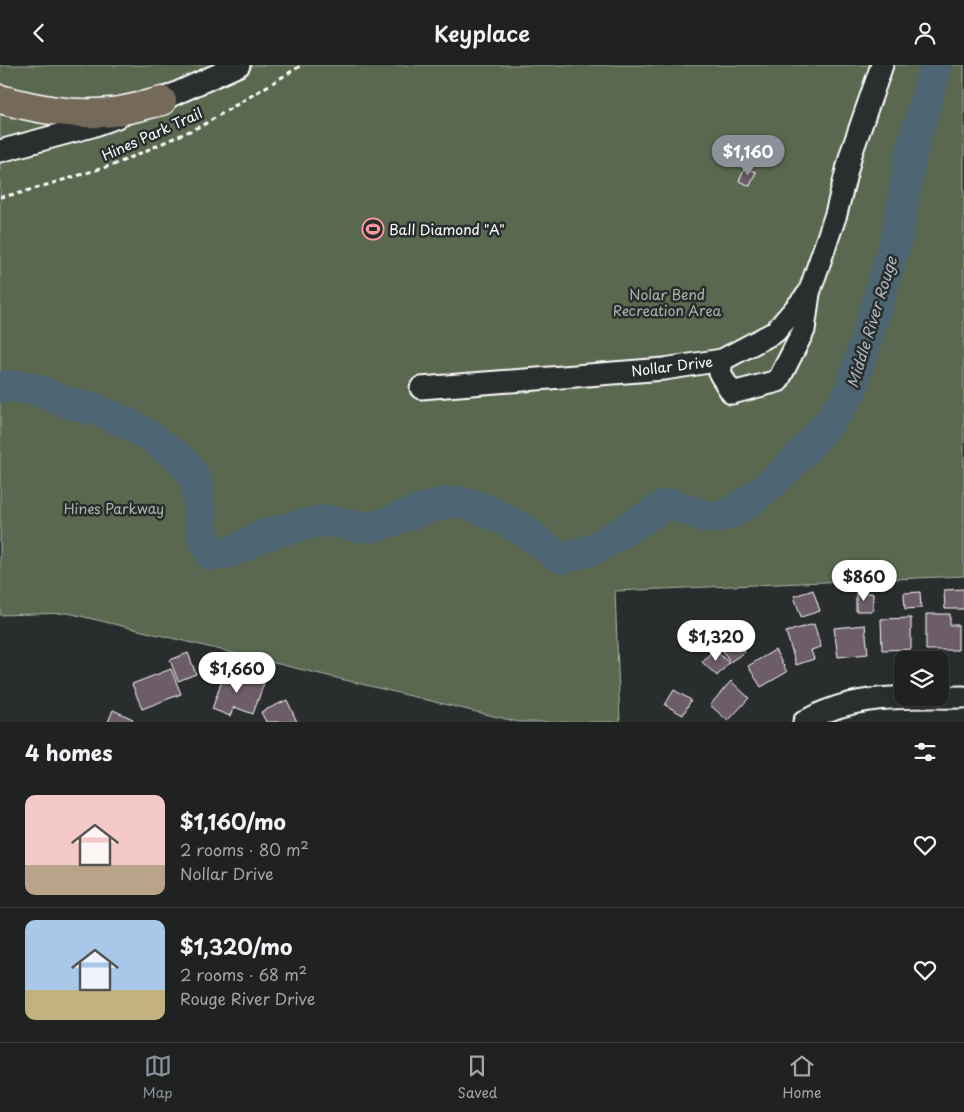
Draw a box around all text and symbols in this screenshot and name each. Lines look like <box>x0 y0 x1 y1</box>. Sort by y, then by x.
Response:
text: Keyplace <box>434 16 530 49</box>
icon: back <box>25 19 53 47</box>
icon: person <box>911 19 939 47</box>
street label: Hines Park Trail <box>98 102 206 166</box>
pin: $1,160 <box>707 135 789 177</box>
text: $1,160 <box>723 139 773 163</box>
sports icon: Ball Diamond "A" <box>361 217 385 241</box>
place label: Ball Diamond "A" <box>389 219 505 240</box>
water label: Middle River Rouge <box>840 253 902 390</box>
park label: Nolar Bend Recreation Area <box>613 284 722 321</box>
street label: Nollar Drive <box>630 351 714 381</box>
park label: Hines Parkway <box>64 498 164 519</box>
pin: $860 <box>834 559 894 602</box>
text: $860 <box>843 564 885 588</box>
pin: $1,320 <box>675 619 757 662</box>
text: $1,320 <box>688 624 744 648</box>
pin: $1,660 <box>196 651 278 694</box>
map controls <box>894 651 949 706</box>
button: layers <box>894 651 949 706</box>
text: $1,660 <box>209 656 265 680</box>
text: 4 homes <box>25 736 112 768</box>
icon: filters <box>911 738 939 766</box>
text: $1,160/mo <box>180 805 286 837</box>
icon: home <box>65 815 125 875</box>
icon: heart <box>911 831 939 859</box>
text: 2 rooms · 80 m² <box>180 837 309 861</box>
text: Nollar Drive <box>180 861 274 885</box>
text: $1,320/mo <box>180 930 292 962</box>
icon: home <box>65 940 125 1000</box>
icon: heart <box>911 956 939 984</box>
text: 2 rooms · 68 m² <box>180 962 307 986</box>
text: Rouge River Drive <box>180 986 315 1010</box>
tab: Map <box>143 1052 172 1103</box>
tab: Saved <box>458 1052 497 1103</box>
tab: Home <box>782 1052 821 1103</box>

